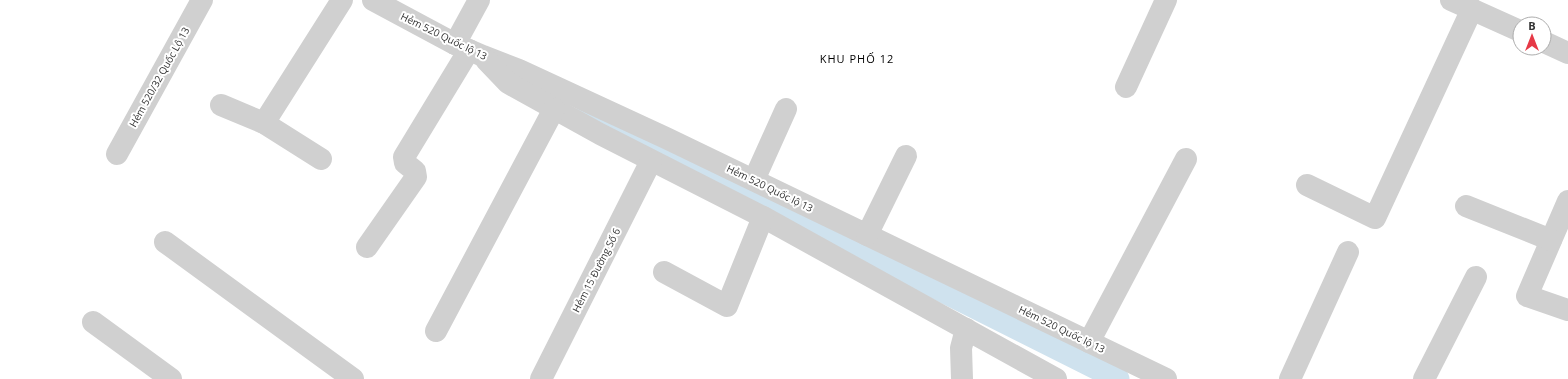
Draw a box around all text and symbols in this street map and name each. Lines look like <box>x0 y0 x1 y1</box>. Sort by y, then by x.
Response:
street label: Hẻm 520 Quốc lộ 13 <box>398 9 490 63</box>
north arrow <box>1512 16 1552 56</box>
text: B <box>1528 18 1536 33</box>
street label: Hẻm 520/32 Quốc Lộ 13 <box>126 24 192 129</box>
district label: KHU PHỐ 12 <box>820 51 894 66</box>
street label: Hẻm 520 Quốc lộ 13 <box>724 161 816 215</box>
street label: Hẻm 15 Đường Số 6 <box>569 225 623 315</box>
street label: Hẻm 520 Quốc lộ 13 <box>1016 302 1108 356</box>

